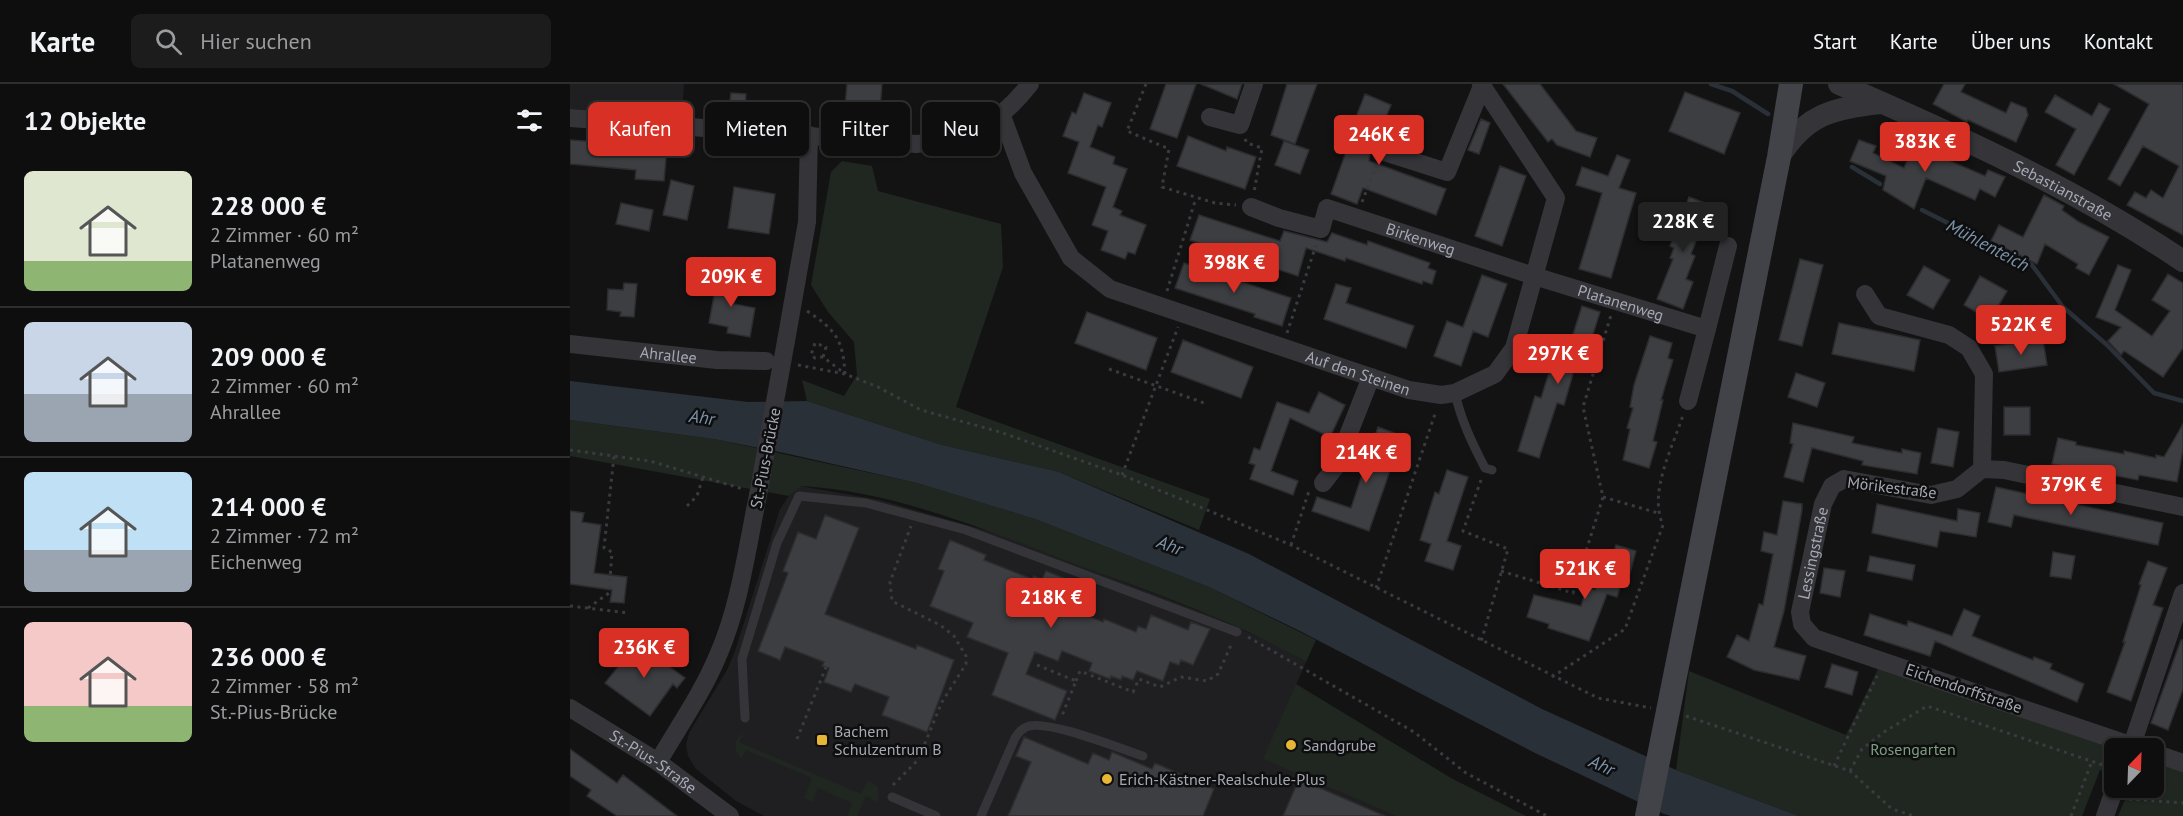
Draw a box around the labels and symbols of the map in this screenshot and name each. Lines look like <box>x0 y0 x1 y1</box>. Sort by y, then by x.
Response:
pin: 246K € <box>1330 115 1428 166</box>
pin: 383K € <box>1876 122 1974 173</box>
street label: Sebastianstraße <box>2010 155 2116 225</box>
pin: 228K € <box>1634 202 1732 253</box>
water label: Mühlenteich <box>1943 214 2033 276</box>
street label: Birkenweg <box>1384 218 1458 259</box>
pin: 398K € <box>1185 243 1283 294</box>
pin: 209K € <box>682 257 780 308</box>
street label: Platanenweg <box>1575 280 1666 325</box>
pin: 522K € <box>1972 305 2070 356</box>
pin: 297K € <box>1509 334 1607 385</box>
street label: Ahrallee <box>639 342 698 368</box>
street label: Auf den Steinen <box>1303 346 1413 400</box>
water label: Ahr <box>687 404 717 430</box>
street label: St.-Pius-Brücke <box>745 406 785 510</box>
pin: 214K € <box>1317 433 1415 484</box>
pin: 379K € <box>2022 465 2120 516</box>
street label: Mörikestraße <box>1846 472 1938 502</box>
street label: Lessingstraße <box>1793 505 1832 601</box>
water label: Ahr <box>1153 530 1187 561</box>
pin: 521K € <box>1536 549 1634 600</box>
pin: 218K € <box>1002 578 1100 629</box>
pin: 236K € <box>595 628 693 679</box>
street label: Eichendorffstraße <box>1903 659 2025 717</box>
place label: Bachem Schulzentrum B <box>834 721 942 759</box>
street label: St.-Pius-Straße <box>606 725 701 798</box>
marker: Bachem Schulzentrum B <box>815 733 829 747</box>
place label: Sandgrube <box>1303 735 1376 755</box>
marker: Sandgrube <box>1284 738 1298 752</box>
north arrow <box>2104 738 2164 798</box>
park label: Rosengarten <box>1870 739 1956 759</box>
water label: Ahr <box>1585 749 1619 781</box>
place label: Erich-Kästner-Realschule-Plus <box>1119 769 1326 789</box>
marker: Erich-Kästner-Realschule-Plus <box>1100 772 1114 786</box>

